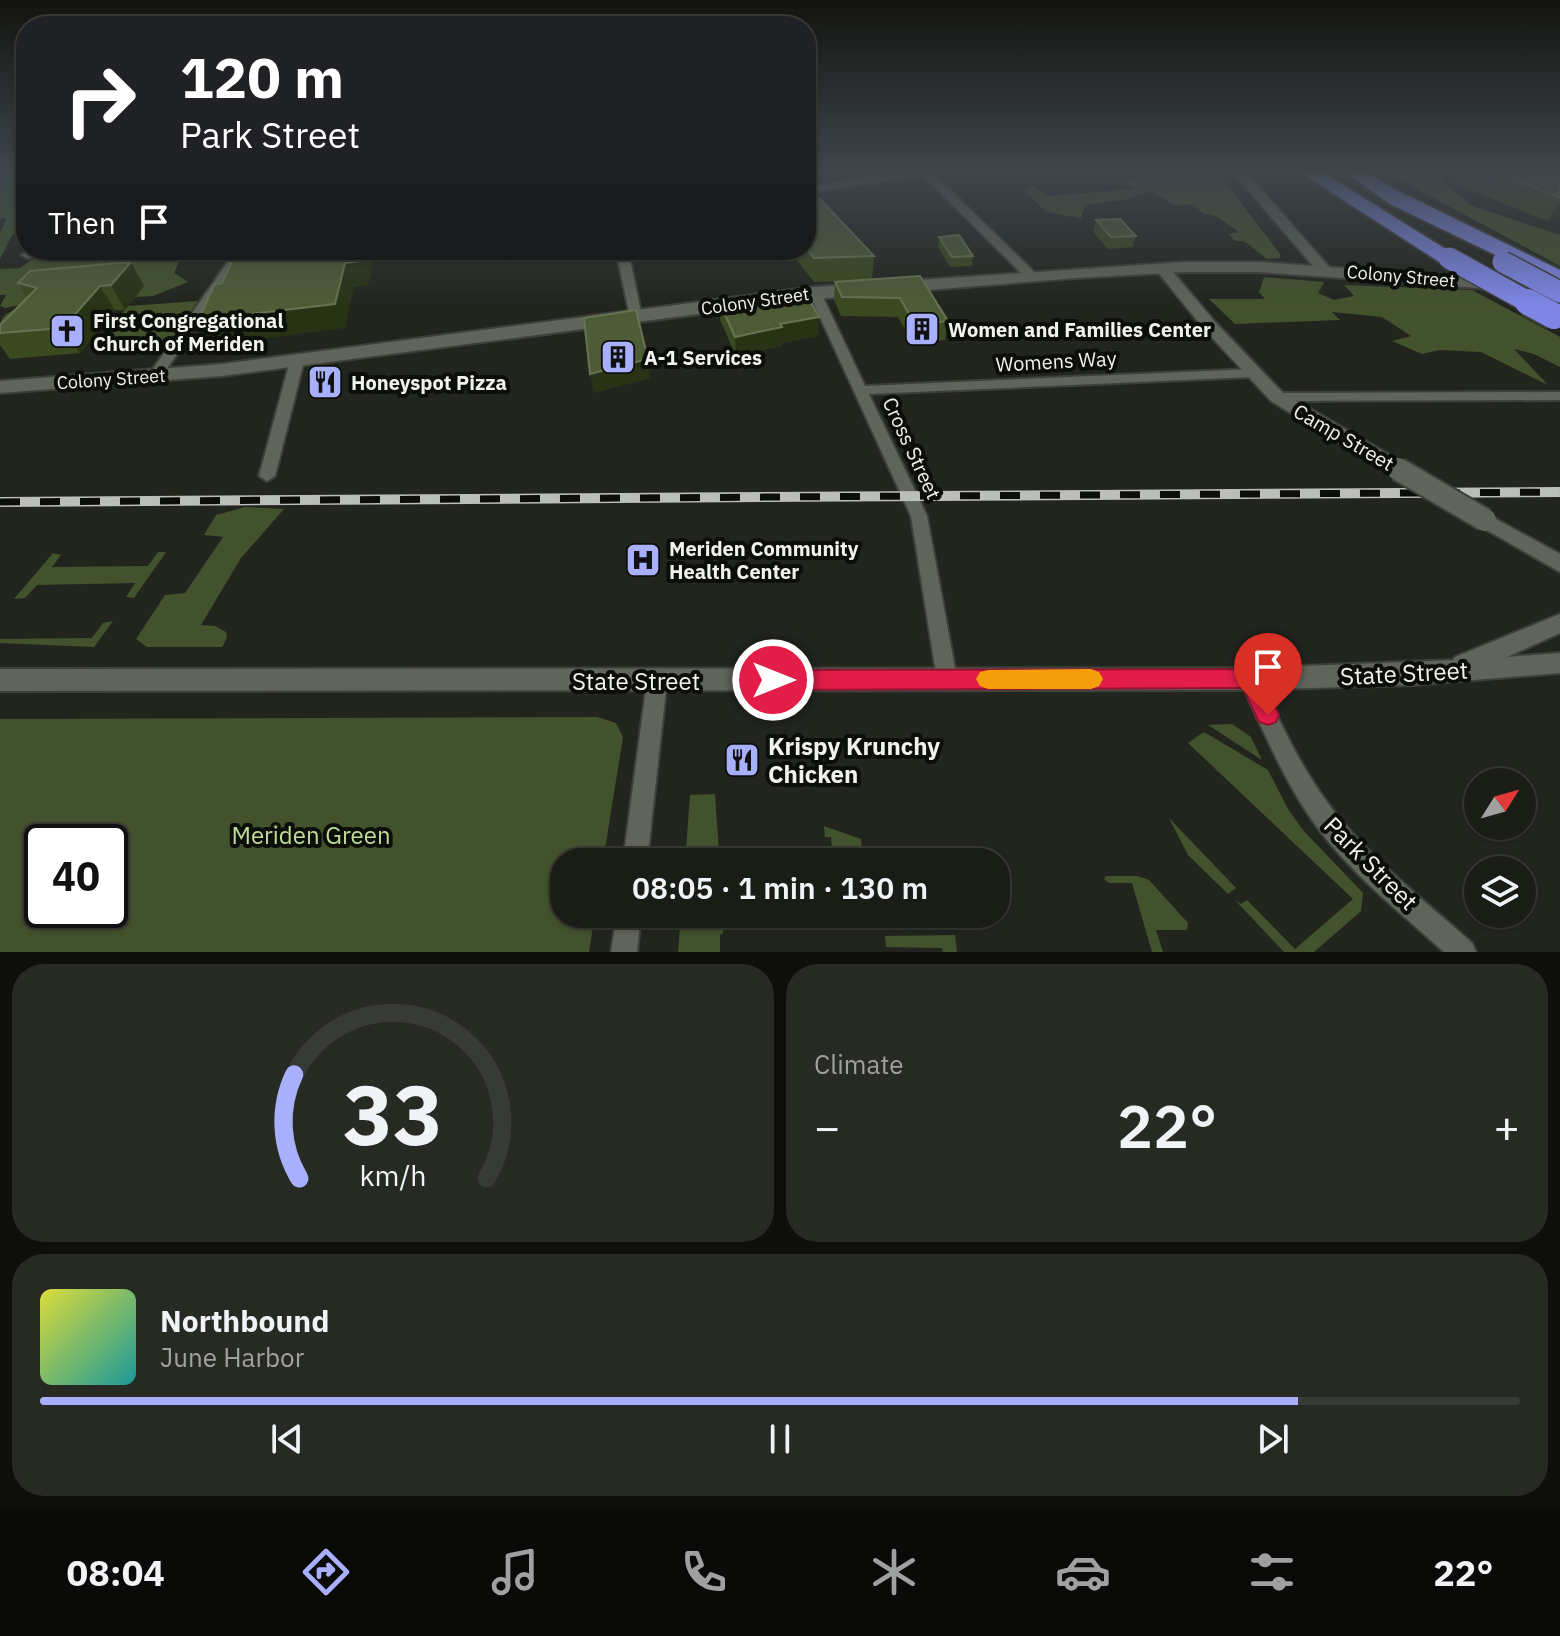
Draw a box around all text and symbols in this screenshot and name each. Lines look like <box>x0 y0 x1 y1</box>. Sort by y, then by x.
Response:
text: 120 m <box>180 41 344 113</box>
icon: right <box>48 48 152 152</box>
text: Park Street <box>180 111 360 158</box>
icon: arrive <box>132 200 176 244</box>
text: Then <box>48 203 116 242</box>
street label: Colony Street <box>1346 260 1456 292</box>
street label: Colony Street <box>699 282 811 320</box>
place label: First Congregational Church of Meriden <box>93 307 284 357</box>
building icon: Women and Families Center <box>903 310 941 348</box>
church icon: First Congregational Church of Meriden <box>48 312 86 350</box>
place label: Women and Families Center <box>948 316 1211 343</box>
building icon: A-1 Services <box>599 338 637 376</box>
place label: A-1 Services <box>644 344 762 371</box>
street label: Womens Way <box>995 344 1117 378</box>
restaurant icon: Honeyspot Pizza <box>306 363 344 401</box>
street label: Colony Street <box>56 364 166 394</box>
place label: Honeyspot Pizza <box>351 369 507 396</box>
street label: Cross Street <box>877 393 947 503</box>
street label: Camp Street <box>1289 397 1399 477</box>
place label: Meriden Community Health Center <box>669 535 859 585</box>
hospital icon: Meriden Community Health Center <box>624 541 662 579</box>
pin <box>1234 633 1302 715</box>
position arrow <box>731 638 815 722</box>
icon: arrive <box>1246 645 1290 689</box>
street label: State Street <box>1339 654 1469 692</box>
street label: State Street <box>572 665 700 697</box>
place label: Krispy Krunchy Chicken <box>768 730 940 790</box>
restaurant icon: Krispy Krunchy Chicken <box>723 741 761 779</box>
north arrow <box>1464 768 1536 840</box>
map controls <box>1464 768 1536 928</box>
street label: Park Street <box>1317 809 1425 917</box>
park label: Meriden Green <box>231 819 391 851</box>
speed limit sign: 40 <box>24 824 128 928</box>
button: layers <box>1464 856 1536 928</box>
text: 08:05 · 1 min · 130 m <box>632 868 928 907</box>
text: Climate <box>814 1047 904 1081</box>
text: 33 <box>343 1060 443 1168</box>
text: 22° <box>1117 1086 1217 1165</box>
text: − <box>814 1098 840 1155</box>
text: + <box>1494 1098 1520 1155</box>
text: km/h <box>359 1157 427 1194</box>
text: Northbound <box>160 1301 329 1340</box>
text: June Harbor <box>160 1340 304 1374</box>
icon: previous <box>265 1417 309 1461</box>
icon: pause <box>758 1417 802 1461</box>
icon: next <box>1251 1417 1295 1461</box>
icon: directions <box>298 1544 354 1600</box>
icon: music <box>487 1544 543 1600</box>
icon: phone <box>676 1544 732 1600</box>
icon: climate <box>866 1544 922 1600</box>
icon: car <box>1055 1544 1111 1600</box>
icon: filters <box>1244 1544 1300 1600</box>
text: 08:04 <box>67 1549 165 1596</box>
text: 22° <box>1433 1549 1493 1596</box>

